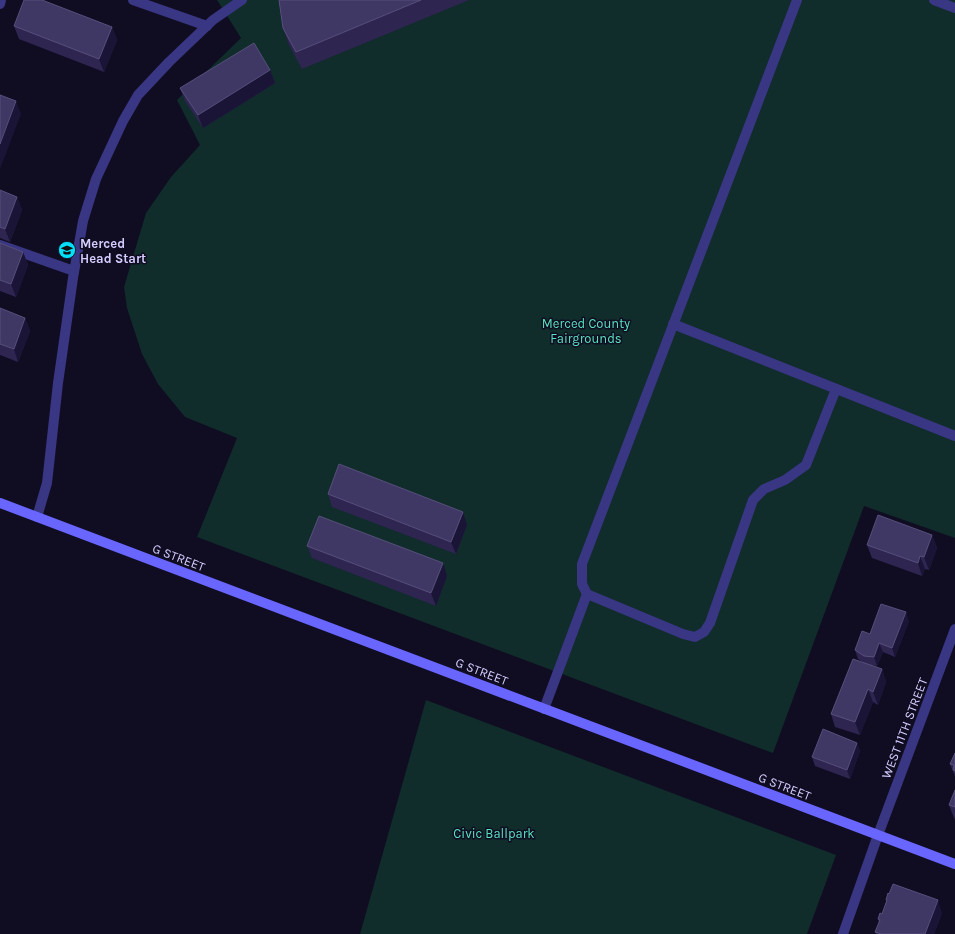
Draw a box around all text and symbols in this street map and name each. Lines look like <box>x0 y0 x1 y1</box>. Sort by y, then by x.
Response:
place label: Merced Head Start <box>80 236 146 266</box>
school or university icon: Merced Head Start <box>57 240 77 260</box>
park label: Merced County Fairgrounds <box>542 316 630 346</box>
street label: G STREET <box>151 541 208 574</box>
street label: G STREET <box>454 655 511 688</box>
street label: WEST 11TH STREET <box>878 675 931 781</box>
street label: G STREET <box>757 770 814 803</box>
park label: Civic Ballpark <box>453 826 535 841</box>

